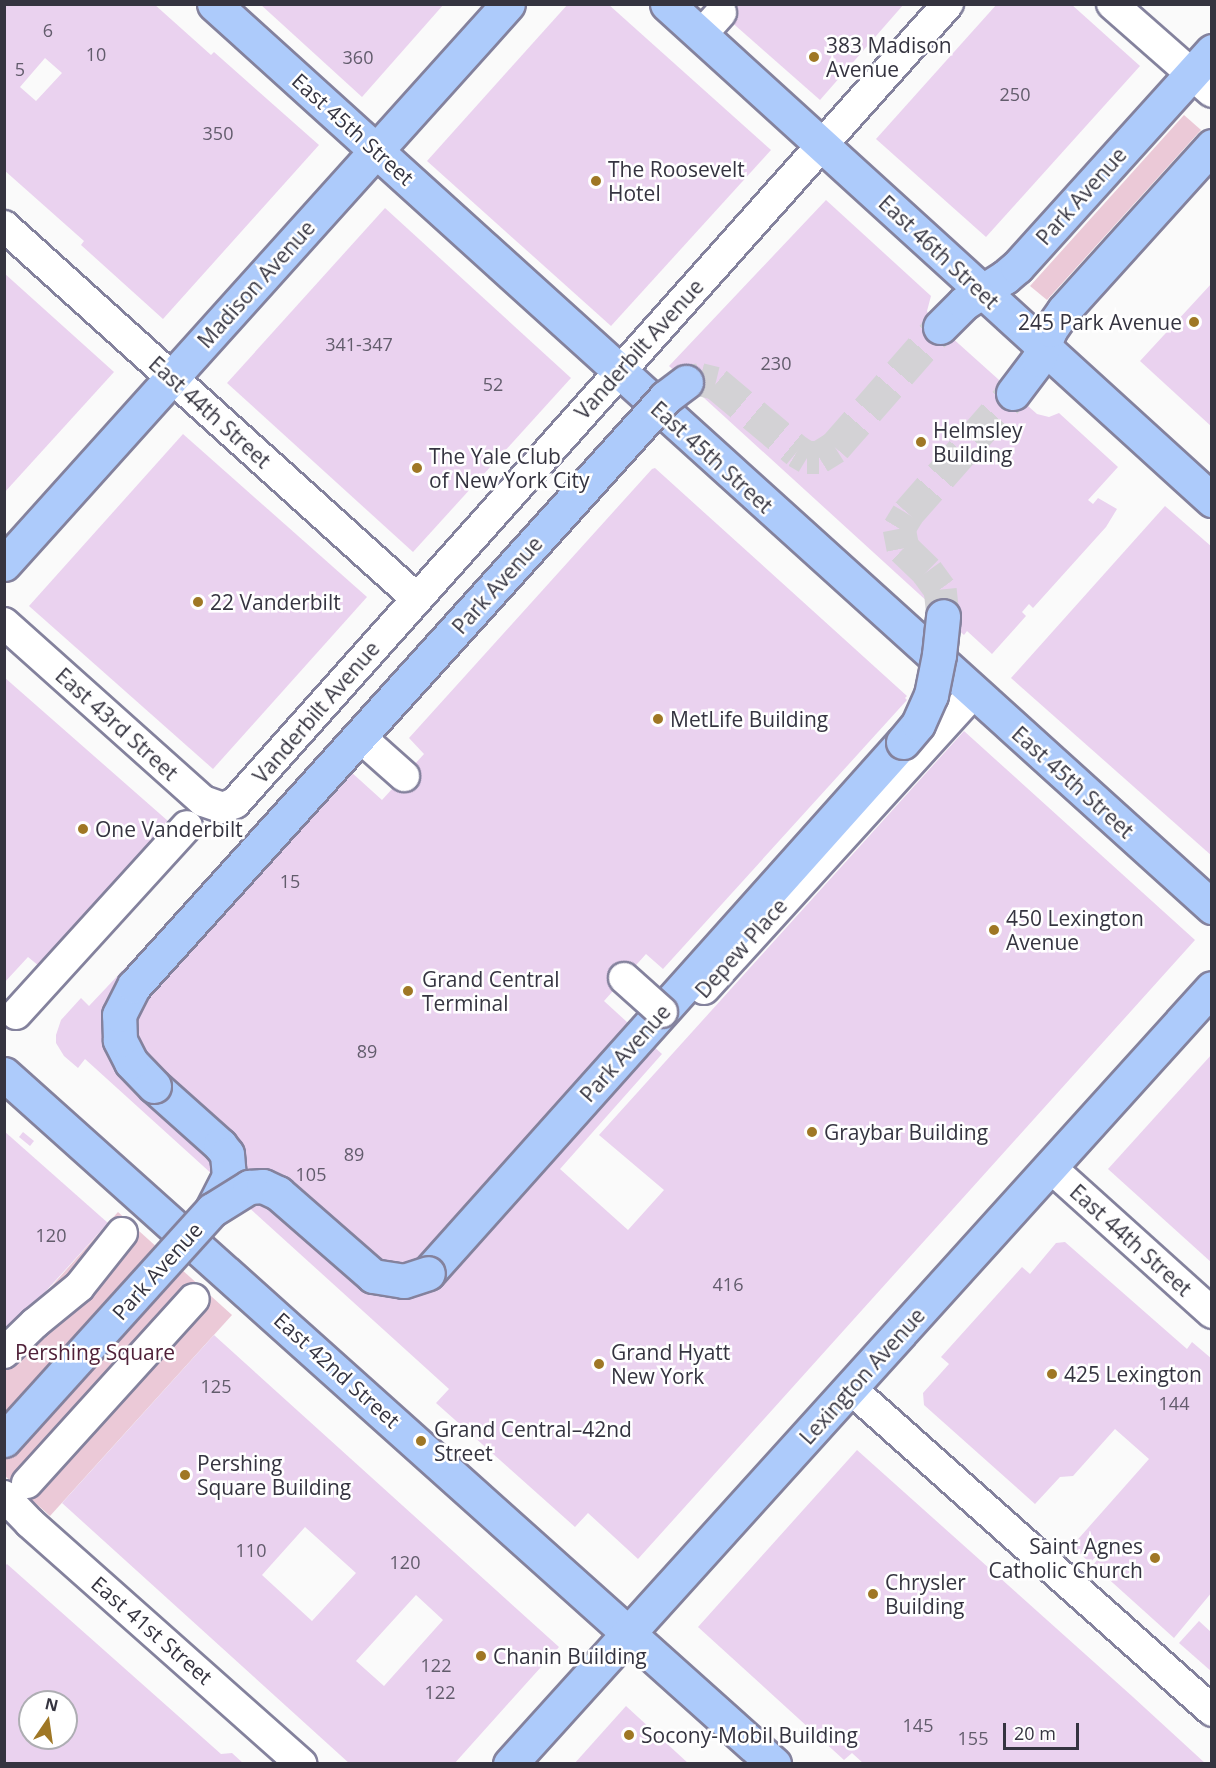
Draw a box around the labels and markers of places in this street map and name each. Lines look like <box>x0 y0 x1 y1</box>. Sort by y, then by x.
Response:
place label: 383 Madison Avenue <box>826 32 952 82</box>
marker: 383 Madison Avenue <box>807 50 821 64</box>
place label: The Roosevelt Hotel <box>608 156 745 206</box>
marker: The Roosevelt Hotel <box>589 174 603 188</box>
place label: 245 Park Avenue <box>1018 309 1182 335</box>
marker: 245 Park Avenue <box>1187 315 1201 329</box>
place label: Helmsley Building <box>933 417 1023 467</box>
marker: Helmsley Building <box>914 435 928 449</box>
place label: The Yale Club of New York City <box>429 443 589 493</box>
marker: The Yale Club of New York City <box>410 461 424 475</box>
place label: 22 Vanderbilt <box>210 589 341 615</box>
marker: 22 Vanderbilt <box>191 595 205 609</box>
place label: MetLife Building <box>670 706 828 732</box>
marker: MetLife Building <box>651 712 665 726</box>
place label: One Vanderbilt <box>95 816 243 842</box>
marker: One Vanderbilt <box>76 822 90 836</box>
place label: 450 Lexington Avenue <box>1006 905 1144 955</box>
marker: 450 Lexington Avenue <box>987 923 1001 937</box>
place label: Grand Central Terminal <box>422 966 560 1016</box>
marker: Grand Central Terminal <box>399 982 417 1000</box>
place label: Graybar Building <box>824 1119 988 1145</box>
marker: Graybar Building <box>805 1125 819 1139</box>
place label: Grand Hyatt New York <box>611 1339 730 1389</box>
marker: Grand Hyatt New York <box>592 1357 606 1371</box>
place label: 425 Lexington <box>1064 1361 1202 1387</box>
marker: 425 Lexington <box>1045 1367 1059 1381</box>
place label: Grand Central–42nd Street <box>434 1416 632 1466</box>
marker: Grand Central–42nd Street <box>412 1432 430 1450</box>
place label: Pershing Square Building <box>197 1450 351 1500</box>
marker: Pershing Square Building <box>178 1468 192 1482</box>
place label: Saint Agnes Catholic Church <box>988 1533 1143 1583</box>
marker: Saint Agnes Catholic Church <box>1148 1551 1162 1565</box>
place label: Chrysler Building <box>885 1569 966 1619</box>
marker: Chrysler Building <box>866 1587 880 1601</box>
place label: Chanin Building <box>493 1643 647 1669</box>
marker: Chanin Building <box>474 1649 488 1663</box>
place label: Socony-Mobil Building <box>641 1722 858 1748</box>
marker: Socony-Mobil Building <box>622 1728 636 1742</box>

